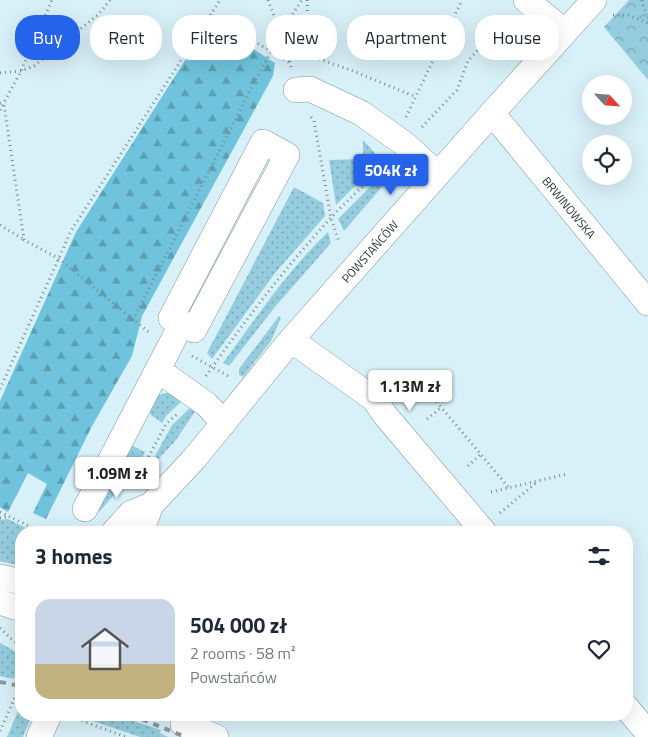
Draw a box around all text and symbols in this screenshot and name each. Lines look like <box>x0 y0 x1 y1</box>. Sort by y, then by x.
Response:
chip: Buy <box>15 15 80 60</box>
chip: Rent <box>90 15 162 60</box>
chip: Filters <box>172 15 256 60</box>
chip: New <box>266 15 337 60</box>
chip: Apartment <box>347 15 465 60</box>
chip: House <box>475 15 559 60</box>
north arrow <box>582 75 632 125</box>
map controls <box>582 75 632 185</box>
button: locate <box>582 135 632 185</box>
pin: 504K zł <box>345 154 437 196</box>
text: 504K zł <box>364 158 418 182</box>
street label: BRWINOWSKA <box>538 172 601 243</box>
street label: POWSTAŃCÓW <box>337 215 403 287</box>
pin: 1.13M zł <box>358 370 462 412</box>
text: 1.13M zł <box>379 374 441 398</box>
pin: 1.09M zł <box>65 456 169 499</box>
text: 1.09M zł <box>86 461 148 485</box>
text: 3 homes <box>35 540 112 572</box>
icon: filters <box>585 542 613 570</box>
text: 504 000 zł <box>190 609 287 641</box>
icon: home <box>75 619 135 679</box>
icon: heart <box>585 635 613 663</box>
text: 2 rooms · 58 m² <box>190 641 295 665</box>
text: Powstańców <box>190 665 277 689</box>

